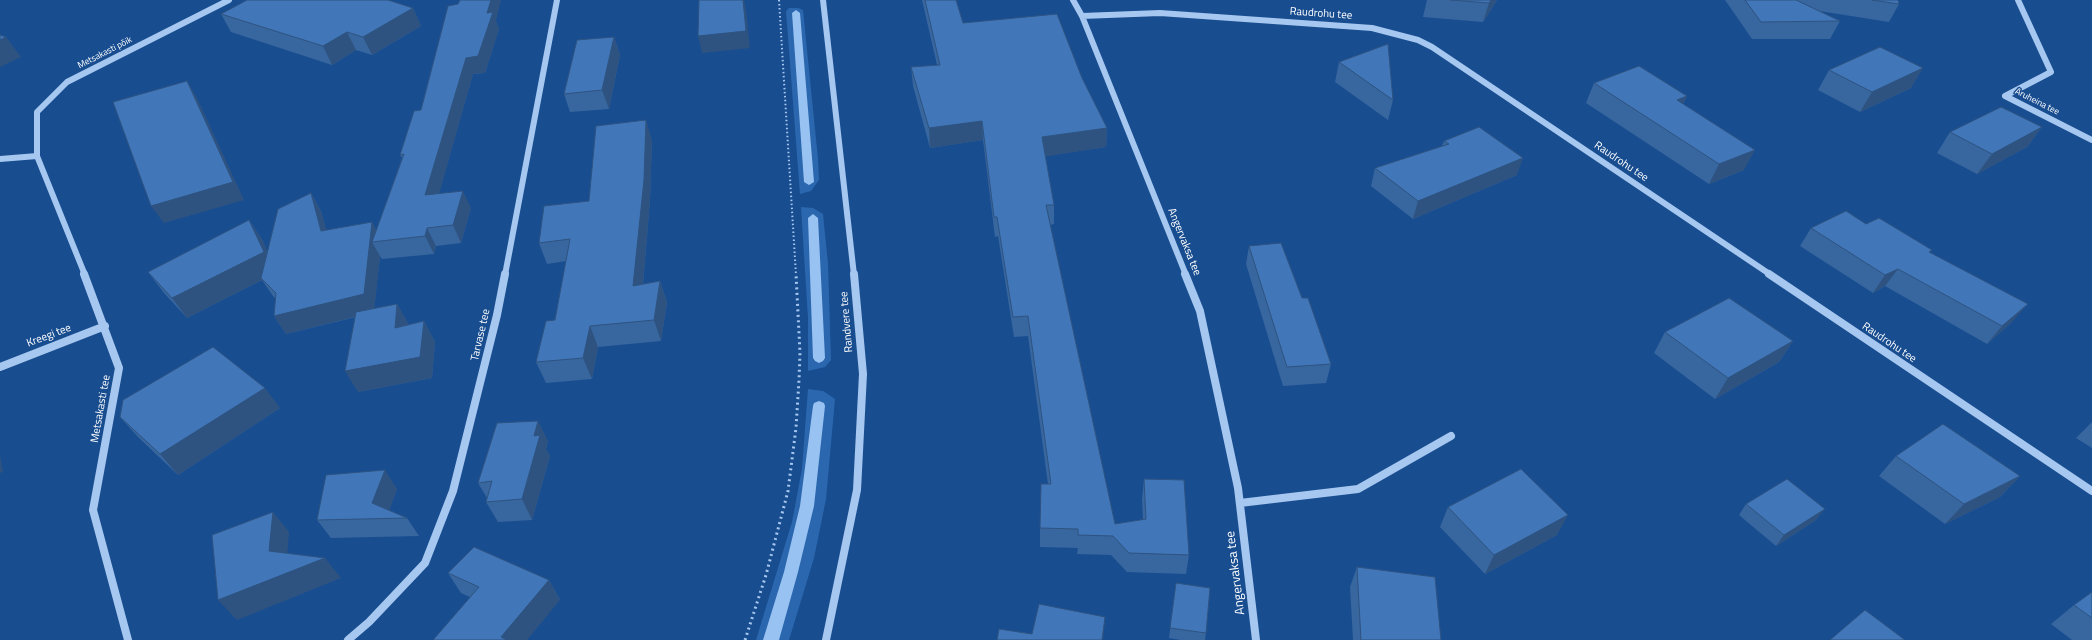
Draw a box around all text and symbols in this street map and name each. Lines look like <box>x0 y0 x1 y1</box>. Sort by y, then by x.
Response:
street label: Raudrohu tee <box>1289 5 1353 23</box>
street label: Metsakasti põik <box>76 35 134 71</box>
street label: Aruheina tee <box>2013 86 2061 118</box>
street label: Raudrohu tee <box>1591 139 1651 185</box>
street label: Angervaksa tee <box>1164 206 1204 278</box>
street label: Randvere tee <box>838 291 856 353</box>
street label: Tarvase tee <box>469 308 493 362</box>
street label: Raudrohu tee <box>1859 320 1919 366</box>
street label: Kreegi tee <box>25 322 73 350</box>
street label: Metsakasti tee <box>89 374 113 444</box>
street label: Angervaksa tee <box>1223 530 1249 616</box>

